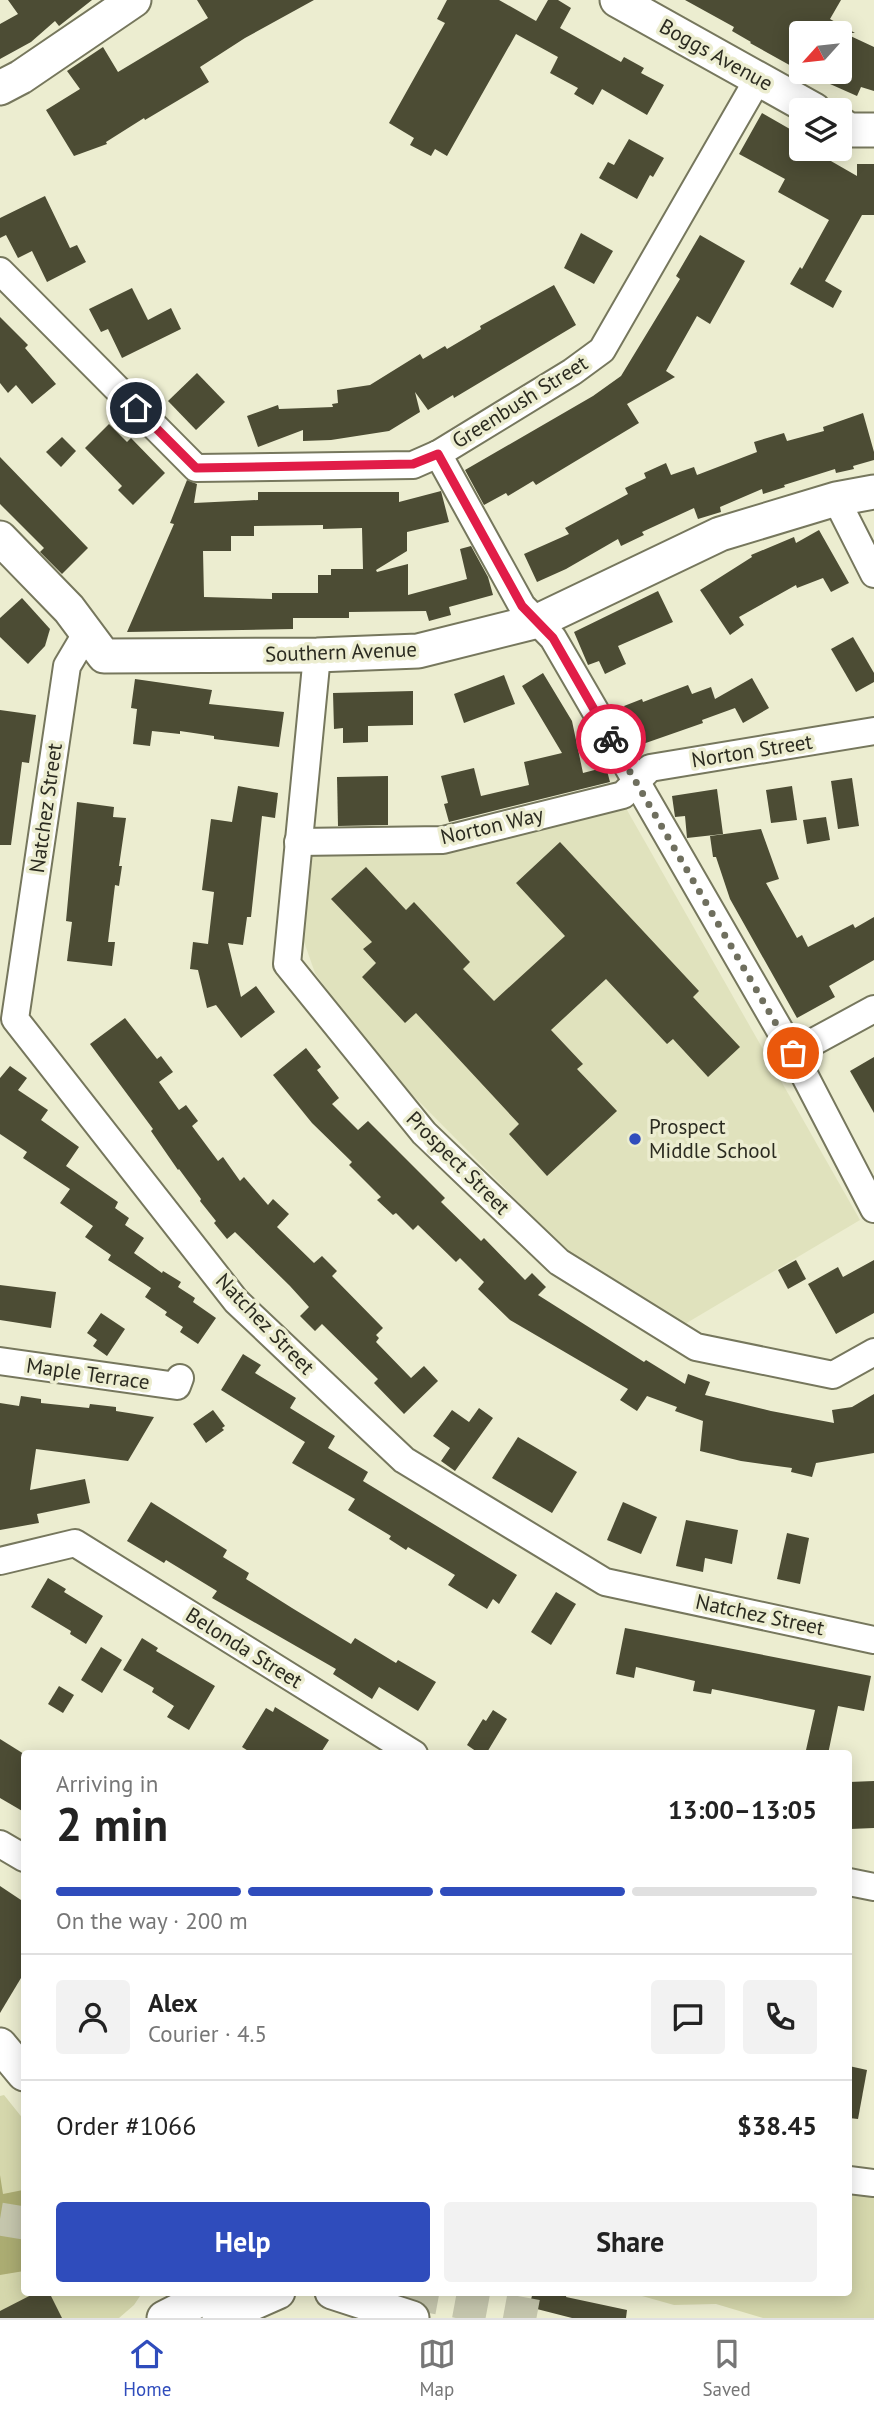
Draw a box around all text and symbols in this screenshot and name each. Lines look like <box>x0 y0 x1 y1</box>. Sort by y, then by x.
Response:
street label: Boggs Avenue <box>655 12 778 97</box>
north arrow <box>789 21 852 84</box>
map controls <box>789 21 852 161</box>
button: layers <box>789 98 852 161</box>
street label: Greenbush Street <box>447 349 593 454</box>
pin <box>106 378 166 438</box>
icon: home <box>117 389 155 427</box>
street label: Southern Avenue <box>264 635 417 668</box>
courier <box>576 704 646 774</box>
icon: bike <box>592 720 630 758</box>
street label: Norton Street <box>690 728 814 773</box>
street label: Natchez Street <box>23 741 68 875</box>
street label: Norton Way <box>438 801 546 850</box>
pin <box>763 1023 823 1083</box>
icon: bag <box>774 1034 812 1072</box>
street label: Prospect Street <box>401 1105 516 1220</box>
place label: Prospect Middle School <box>649 1113 777 1164</box>
marker: Prospect Middle School <box>627 1131 643 1147</box>
street label: Natchez Street <box>210 1267 321 1380</box>
street label: Maple Terrace <box>25 1351 151 1396</box>
street label: Natchez Street <box>693 1588 827 1641</box>
street label: Belonda Street <box>181 1601 308 1694</box>
text: Arriving in <box>56 1769 158 1798</box>
text: 13:00–13:05 <box>668 1793 817 1826</box>
text: 2 min <box>56 1794 168 1854</box>
text: On the way · 200 m <box>56 1906 248 1935</box>
button: person <box>56 1980 130 2054</box>
button: chat <box>651 1980 725 2054</box>
button: phone <box>743 1980 817 2054</box>
text: Alex <box>148 1986 198 2019</box>
text: Courier · 4.5 <box>148 2019 267 2048</box>
text: Order #1066 <box>56 2109 196 2142</box>
text: $38.45 <box>737 2109 817 2142</box>
button: Help <box>56 2202 430 2282</box>
button: Share <box>444 2202 817 2282</box>
tab: Home <box>123 2335 171 2401</box>
tab: Map <box>418 2335 456 2401</box>
tab: Saved <box>702 2335 751 2401</box>

